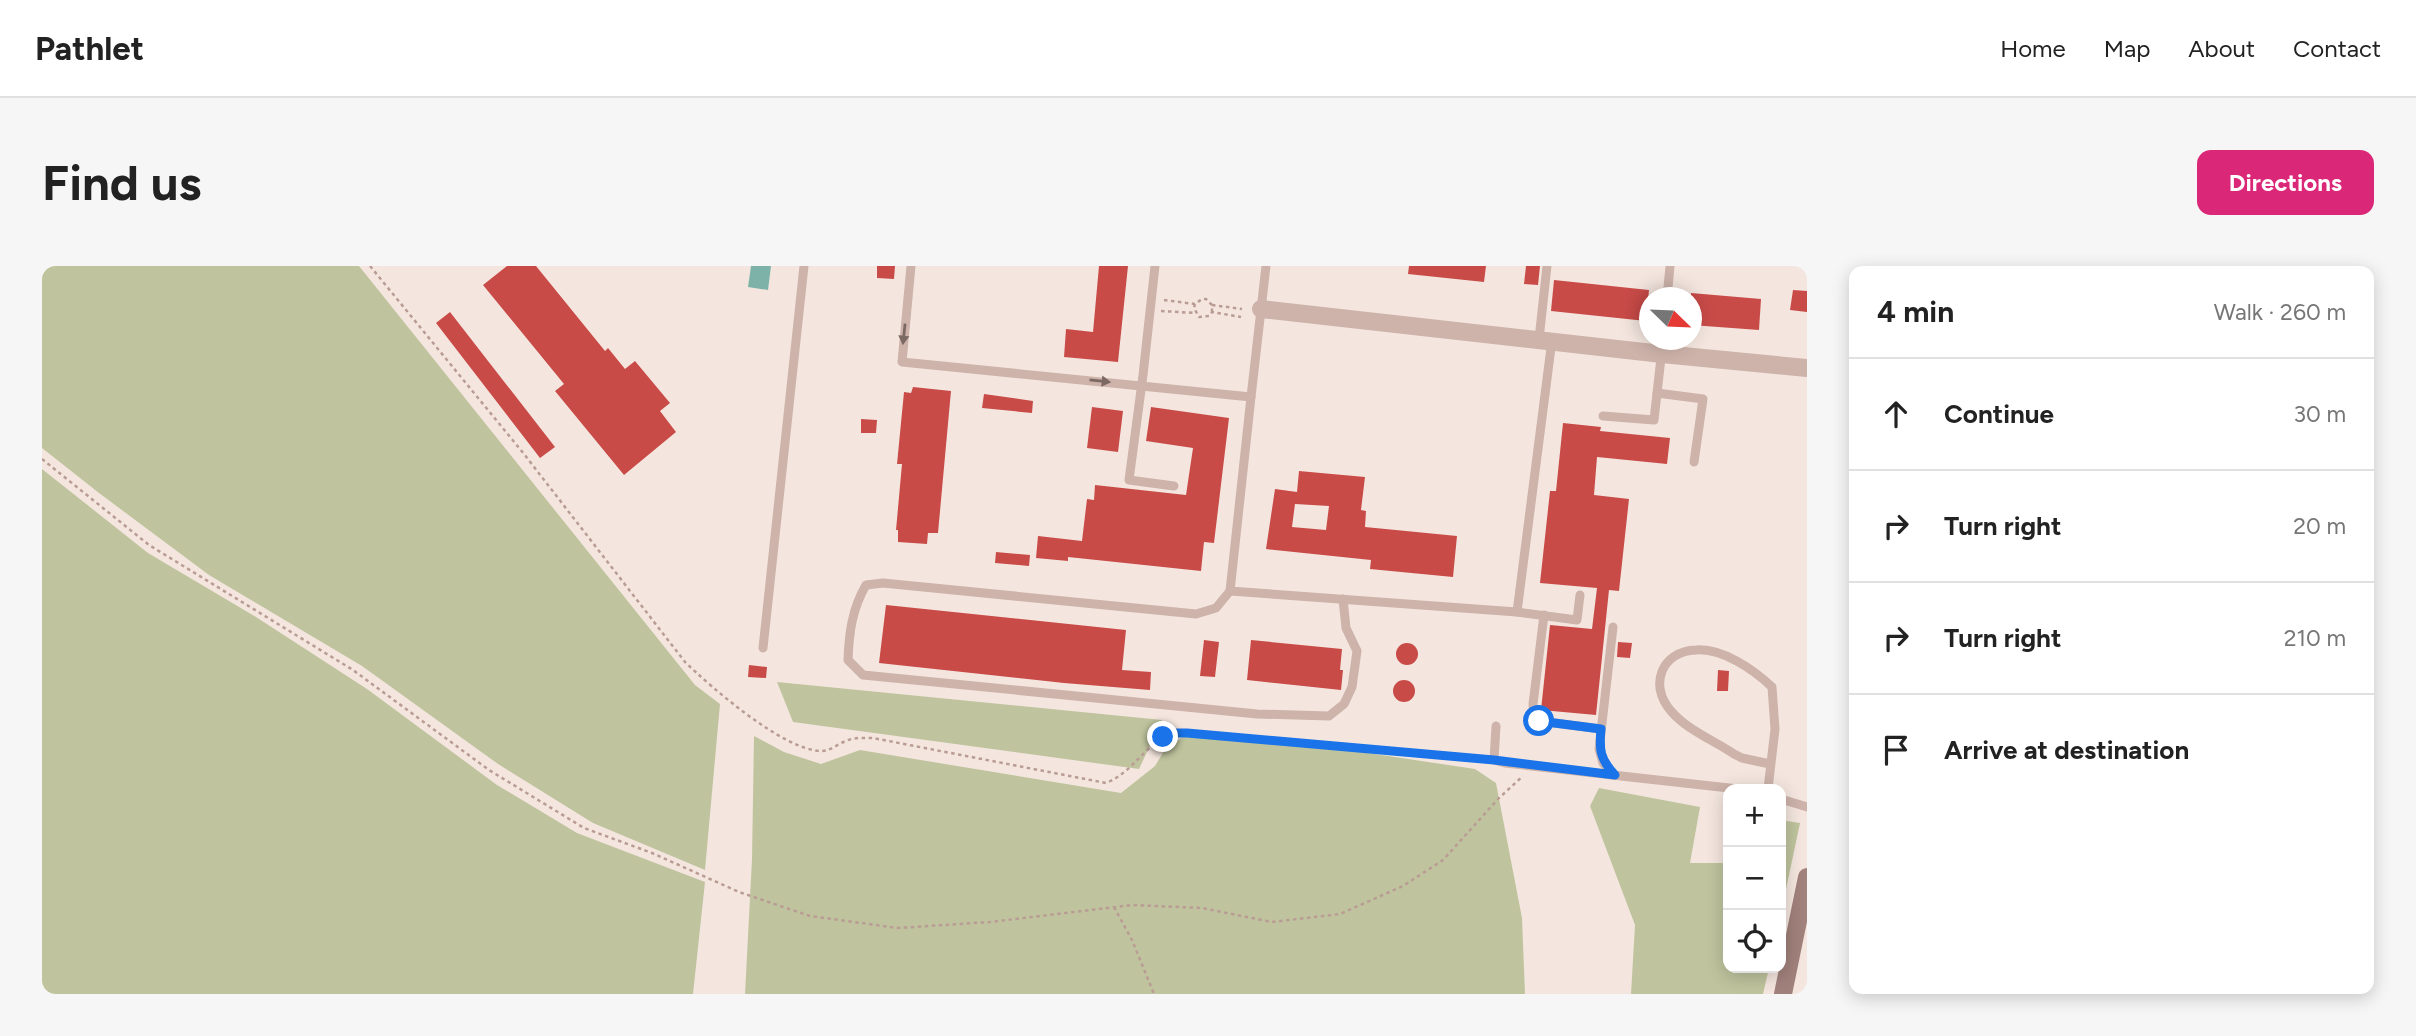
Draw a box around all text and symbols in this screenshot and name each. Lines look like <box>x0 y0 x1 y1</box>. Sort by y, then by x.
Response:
text: Pathlet <box>35 29 144 68</box>
text: Home <box>2000 34 2066 63</box>
text: Map <box>2104 34 2150 63</box>
text: About <box>2188 34 2255 63</box>
text: Contact <box>2293 34 2381 63</box>
button: Directions <box>2197 150 2374 215</box>
text: Find us <box>42 153 201 212</box>
north arrow <box>1639 287 1702 350</box>
text: 4 min <box>1877 293 1954 330</box>
text: Walk · 260 m <box>2214 298 2346 326</box>
one-way arrow <box>899 323 910 345</box>
one-way arrow <box>1089 376 1111 387</box>
icon: ahead <box>1877 395 1915 433</box>
text: Continue <box>1944 398 2054 430</box>
text: 30 m <box>2293 400 2346 428</box>
icon: right <box>1877 507 1915 545</box>
text: Turn right <box>1944 510 2061 542</box>
text: 20 m <box>2293 512 2346 540</box>
icon: right <box>1877 619 1915 657</box>
text: Turn right <box>1944 622 2061 654</box>
text: 210 m <box>2284 624 2346 652</box>
route start <box>1523 705 1554 736</box>
route end <box>1147 721 1178 752</box>
icon: arrive <box>1877 731 1915 769</box>
text: Arrive at destination <box>1944 734 2189 766</box>
map controls <box>1723 784 1786 973</box>
button: + <box>1723 784 1786 847</box>
button: − <box>1723 847 1786 910</box>
button: locate <box>1723 910 1786 973</box>

